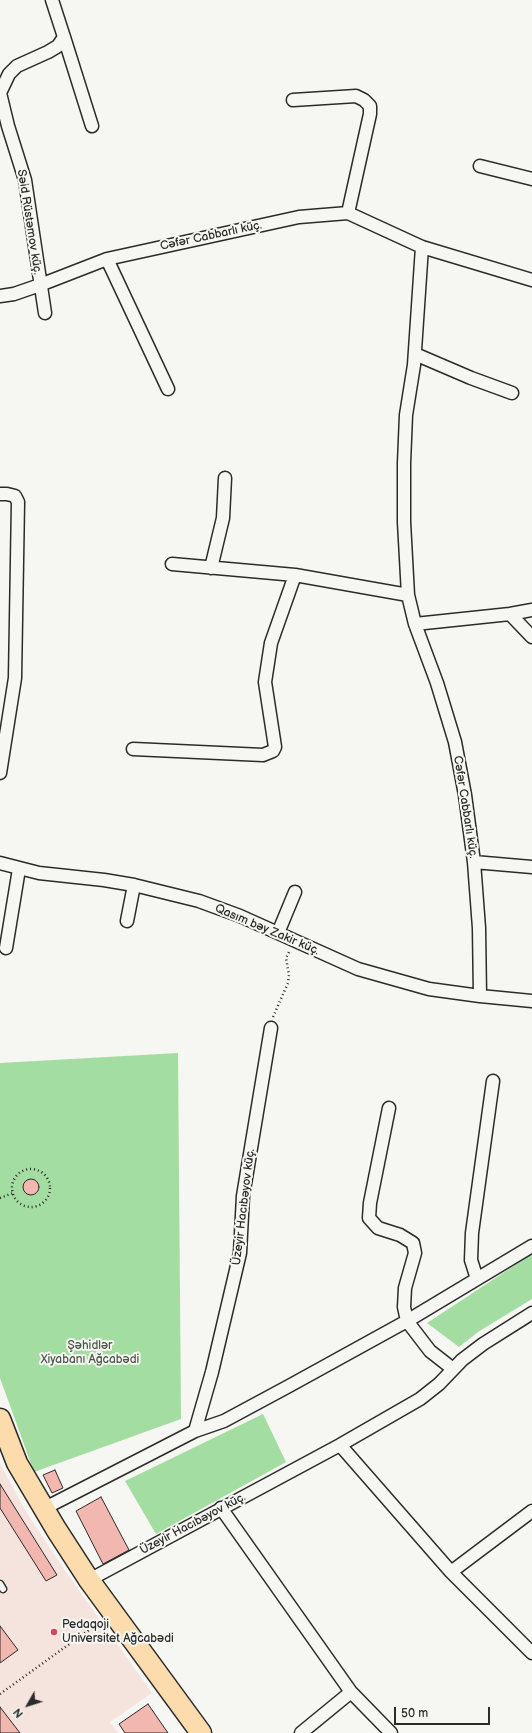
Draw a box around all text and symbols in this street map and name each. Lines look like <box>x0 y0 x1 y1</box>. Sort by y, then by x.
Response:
street label: Səid Rüstəmov küç. <box>14 168 44 276</box>
street label: Cəfər Cabbarlı küç. <box>159 218 263 254</box>
street label: Cəfər Cabbarlı küç. <box>450 755 480 859</box>
street label: Qasım bəy Zakir küç. <box>213 901 321 959</box>
street label: Üzeyir Hacıbəyov küç. <box>230 1148 258 1266</box>
park label: Şəhidlər Xiyabanı Ağcabədi <box>41 1339 139 1367</box>
street label: Üzeyir Hacıbəyov küç. <box>138 1490 248 1558</box>
place label: Pedaqoji Universitet Ağcabədi <box>62 1618 174 1646</box>
marker: Pedaqoji Universitet Ağcabədi <box>49 1627 59 1637</box>
north arrow <box>8 1685 48 1725</box>
scale bar <box>396 1699 492 1725</box>
text: N <box>11 1706 26 1720</box>
text: 50 m <box>401 1706 428 1721</box>

